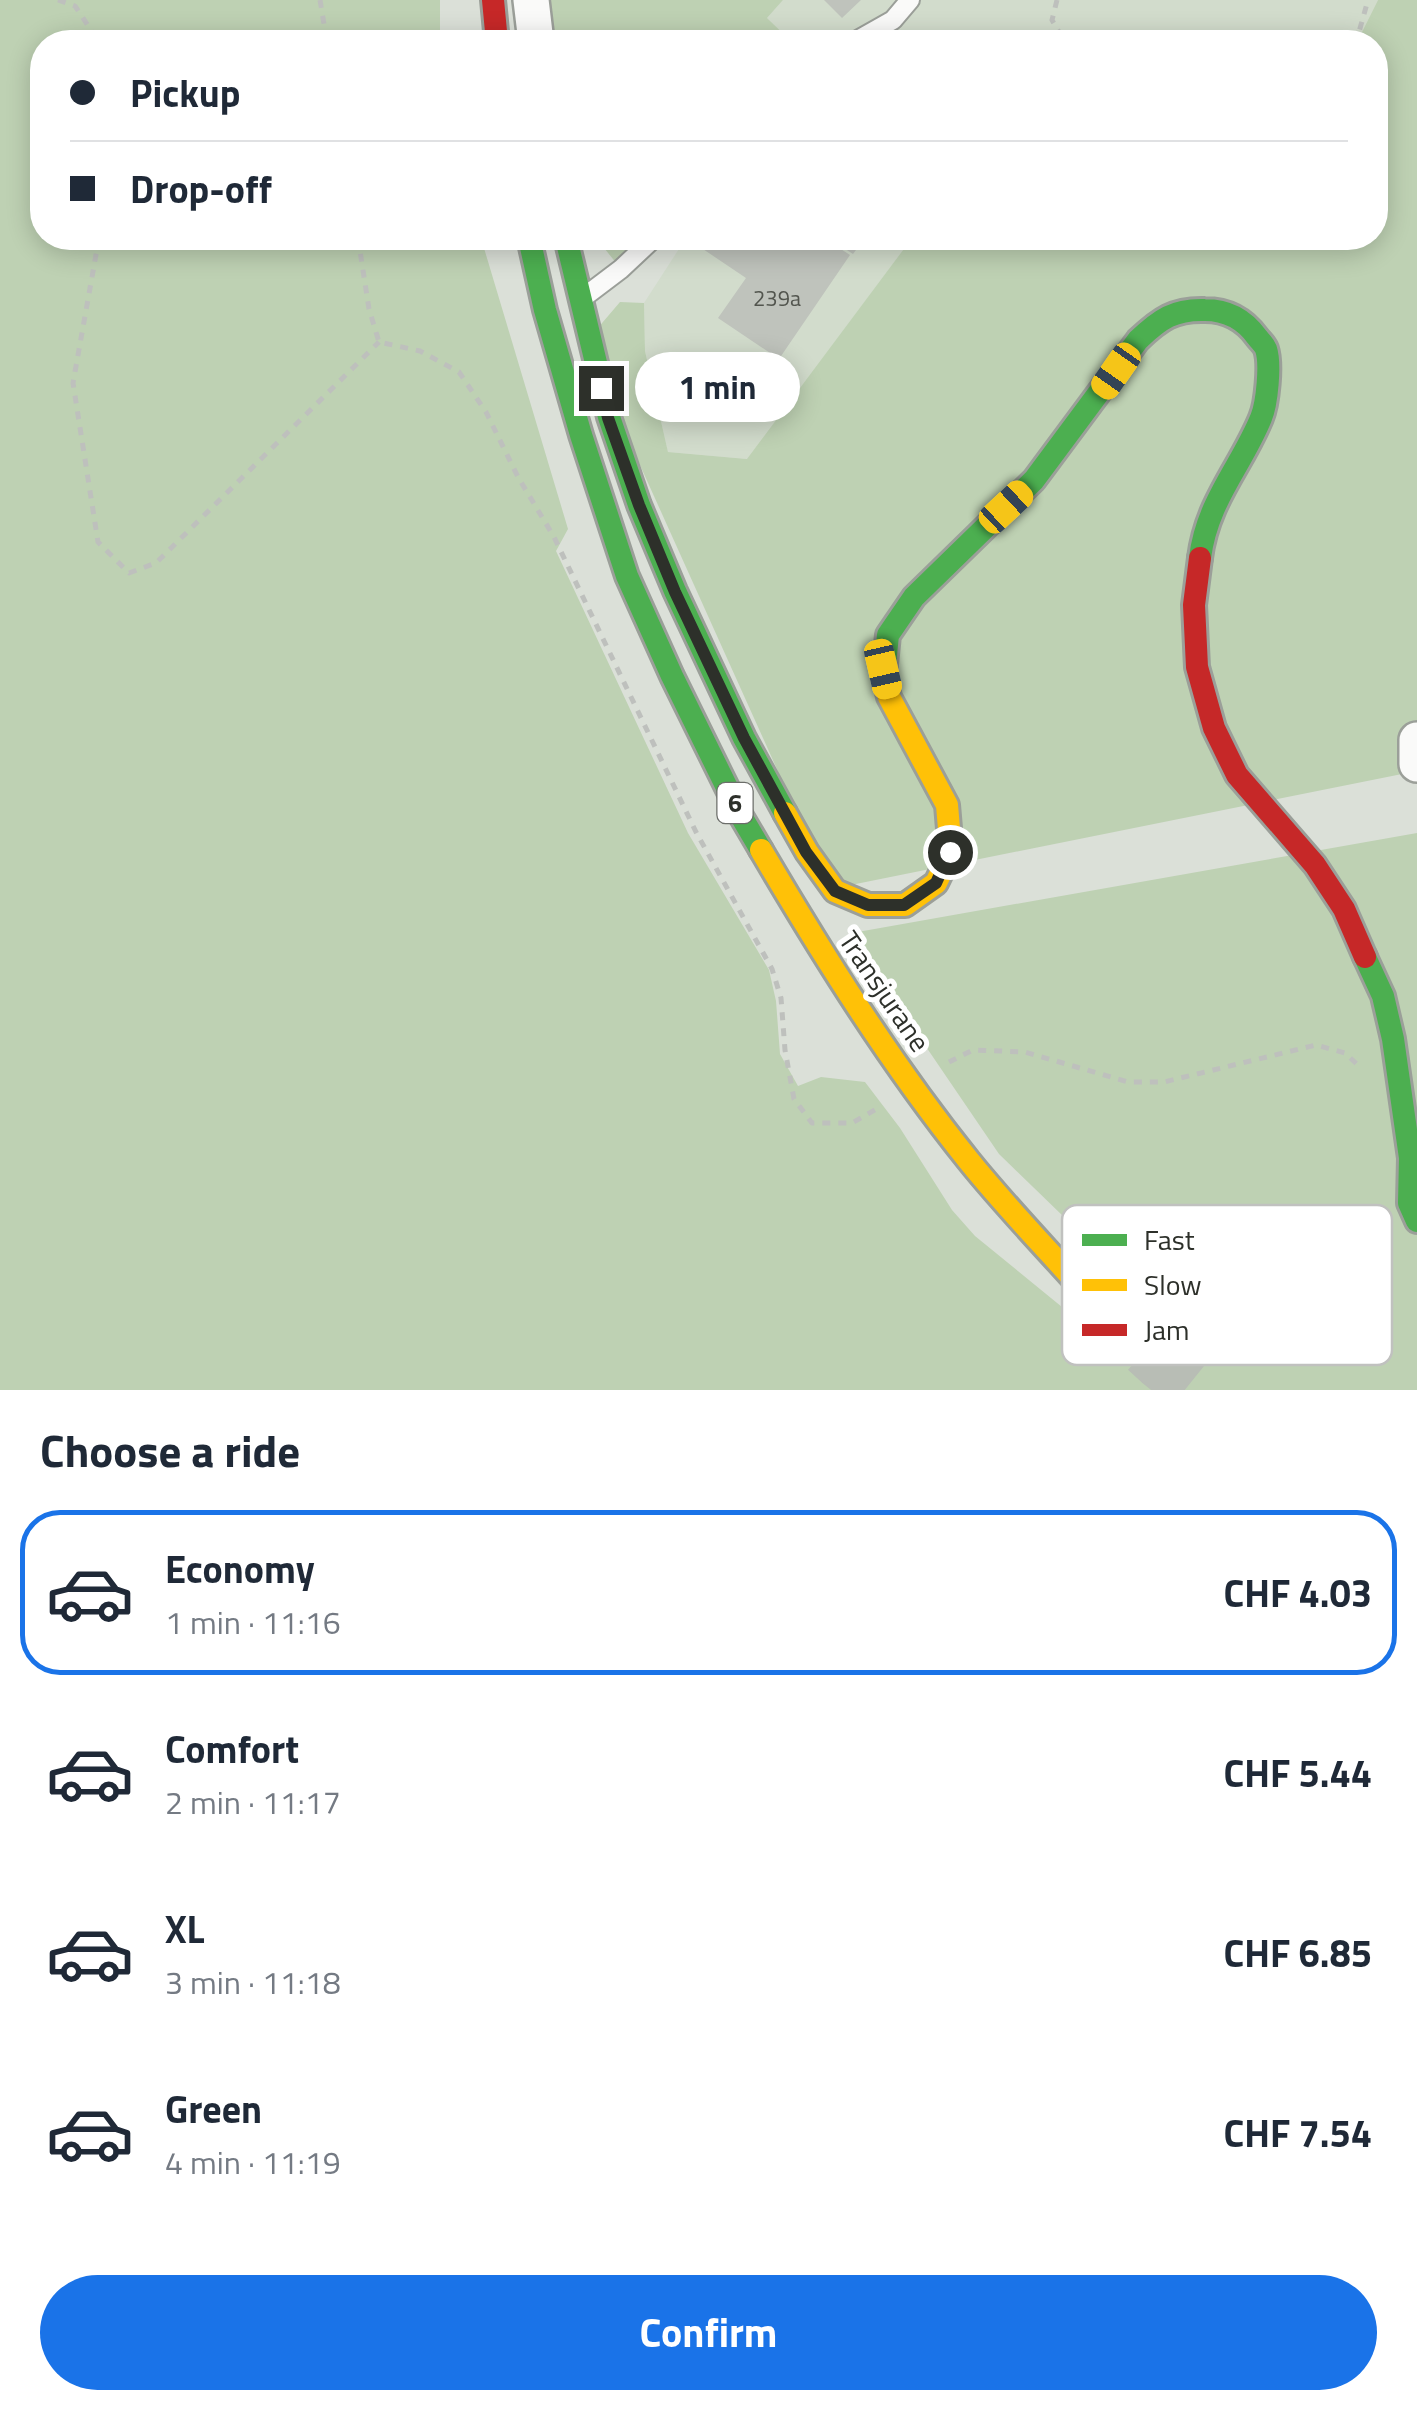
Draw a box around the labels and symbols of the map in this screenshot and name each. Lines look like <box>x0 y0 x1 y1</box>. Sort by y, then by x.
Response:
house number: 239a <box>753 281 801 315</box>
car <box>1087 338 1145 404</box>
callout: 1 min <box>636 353 801 423</box>
route end <box>579 366 624 411</box>
car <box>974 476 1038 538</box>
car <box>862 636 904 702</box>
road number: 6 <box>718 783 752 823</box>
route start <box>928 830 973 875</box>
street label: Transjurane <box>829 922 941 1060</box>
legend <box>1062 1205 1392 1365</box>
text: Fast <box>1144 1218 1195 1261</box>
text: Slow <box>1144 1263 1202 1306</box>
text: Jam <box>1144 1308 1190 1351</box>

